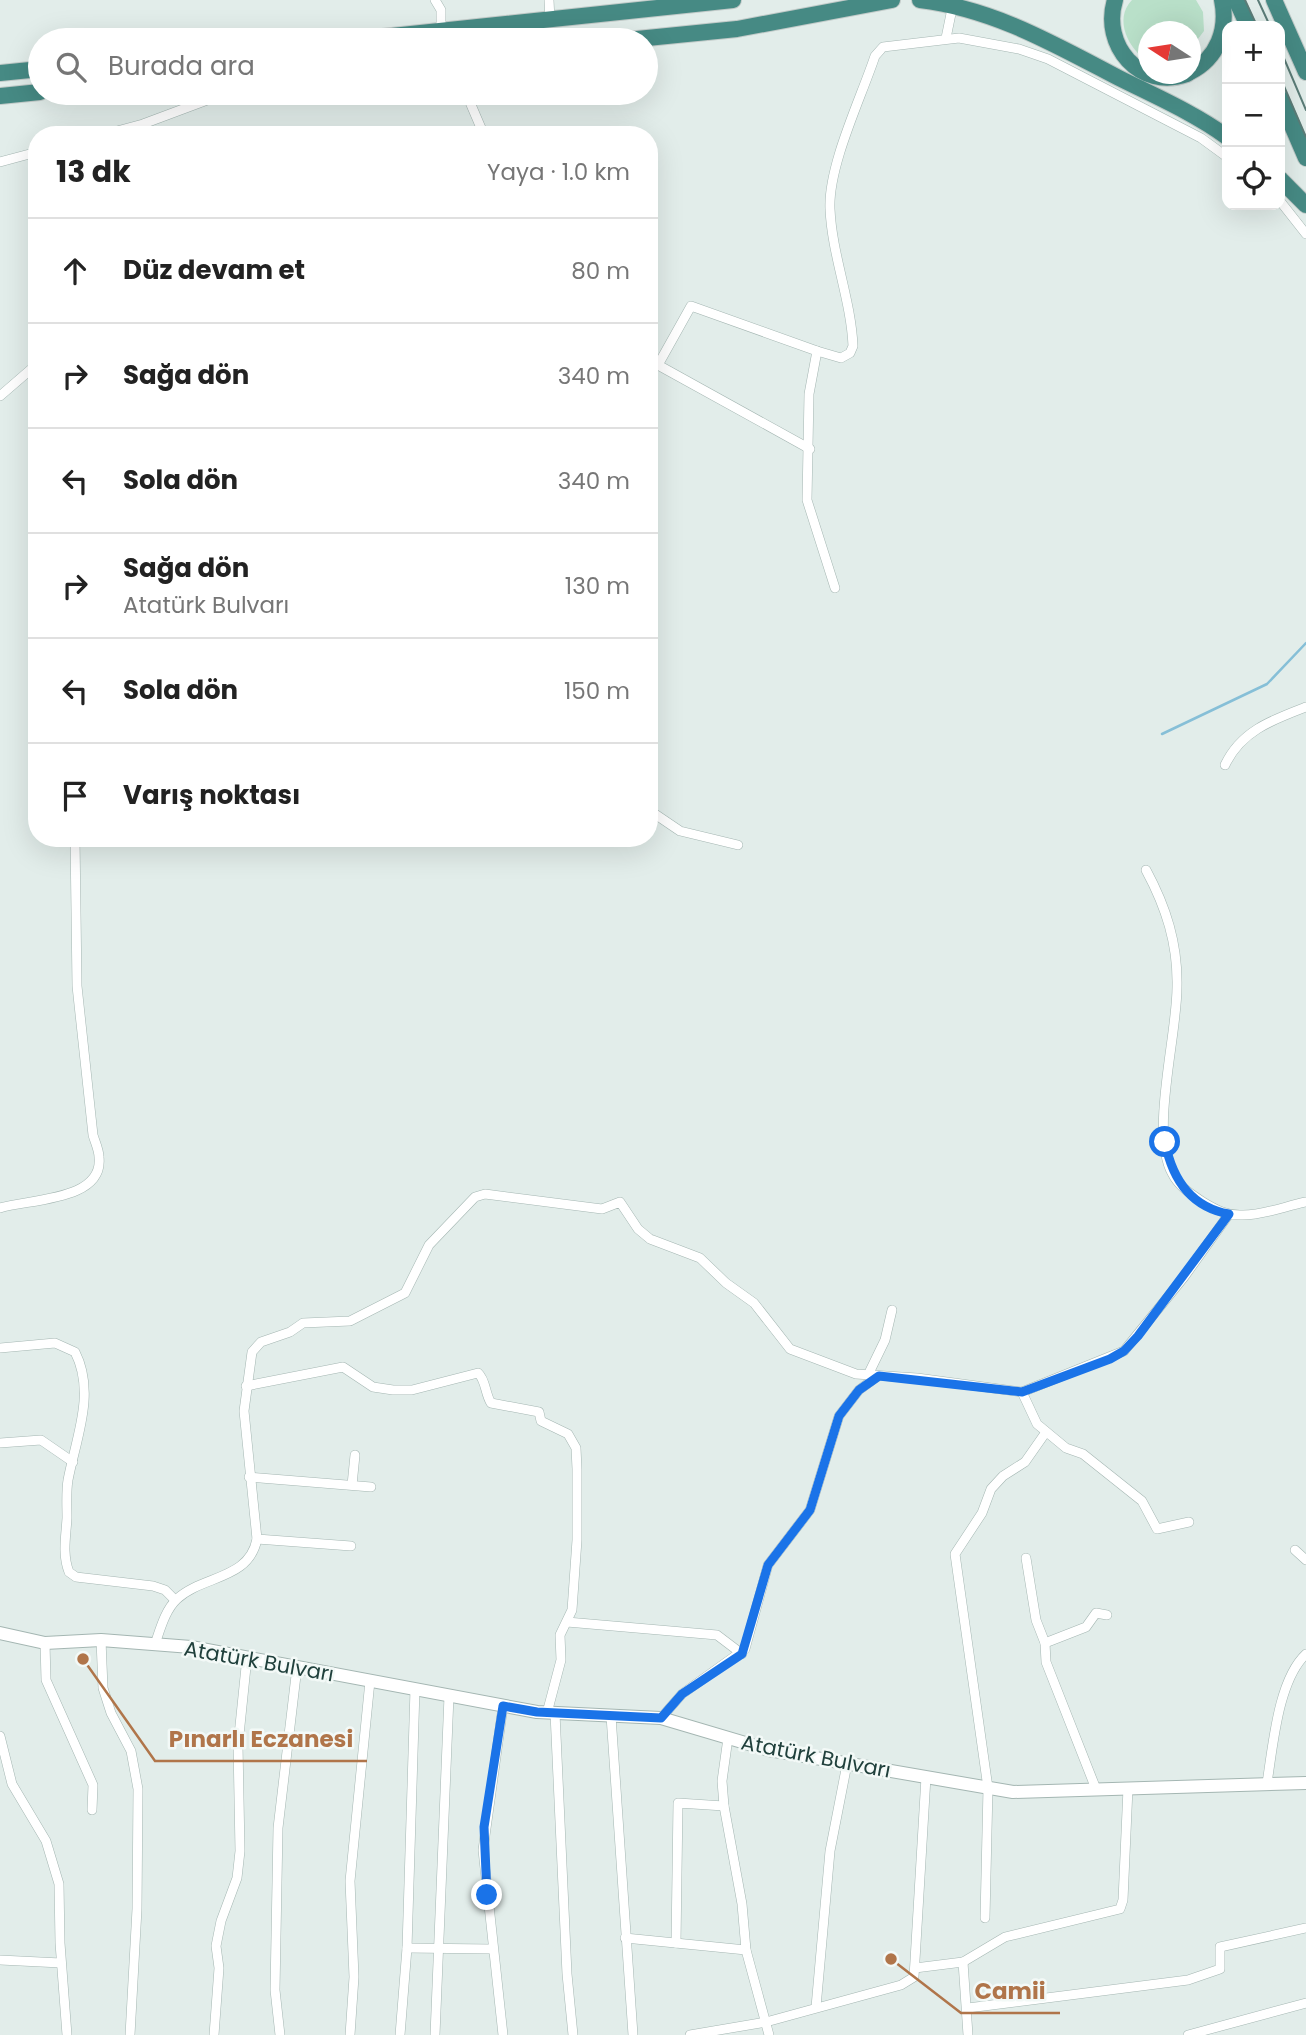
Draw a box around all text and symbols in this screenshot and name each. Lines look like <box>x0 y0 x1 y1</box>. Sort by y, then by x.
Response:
north arrow <box>1138 21 1201 84</box>
map controls <box>1222 21 1285 210</box>
button: + <box>1222 21 1285 84</box>
search box <box>28 28 658 105</box>
icon: search <box>52 48 90 86</box>
text: Burada ara <box>108 48 255 84</box>
button: − <box>1222 84 1285 147</box>
button: locate <box>1222 147 1285 210</box>
text: 13 dk <box>56 150 131 193</box>
text: Yaya · 1.0 km <box>487 156 630 188</box>
icon: ahead <box>56 252 94 290</box>
text: Düz devam et <box>123 252 305 288</box>
text: 80 m <box>571 255 630 287</box>
icon: right <box>56 357 94 395</box>
text: Sağa dön <box>123 357 249 393</box>
text: 340 m <box>558 360 630 392</box>
icon: left <box>56 462 94 500</box>
text: Sola dön <box>123 462 238 498</box>
text: 340 m <box>558 465 630 497</box>
text: Sağa dön <box>123 550 249 586</box>
icon: right <box>56 567 94 605</box>
text: 130 m <box>565 570 630 602</box>
text: Atatürk Bulvarı <box>123 589 289 621</box>
icon: left <box>56 672 94 710</box>
text: Sola dön <box>123 672 238 708</box>
text: 150 m <box>564 675 630 707</box>
icon: arrive <box>56 777 94 815</box>
text: Varış noktası <box>123 777 300 813</box>
route start <box>1149 1126 1180 1157</box>
street label: Atatürk Bulvarı <box>182 1634 336 1688</box>
callout: Pınarlı Eczanesi <box>155 1717 367 1761</box>
text: Pınarlı Eczanesi <box>169 1723 353 1755</box>
street label: Atatürk Bulvarı <box>739 1727 893 1785</box>
route end <box>471 1879 502 1910</box>
callout: Camii <box>961 1969 1060 2013</box>
text: Camii <box>974 1975 1046 2007</box>

